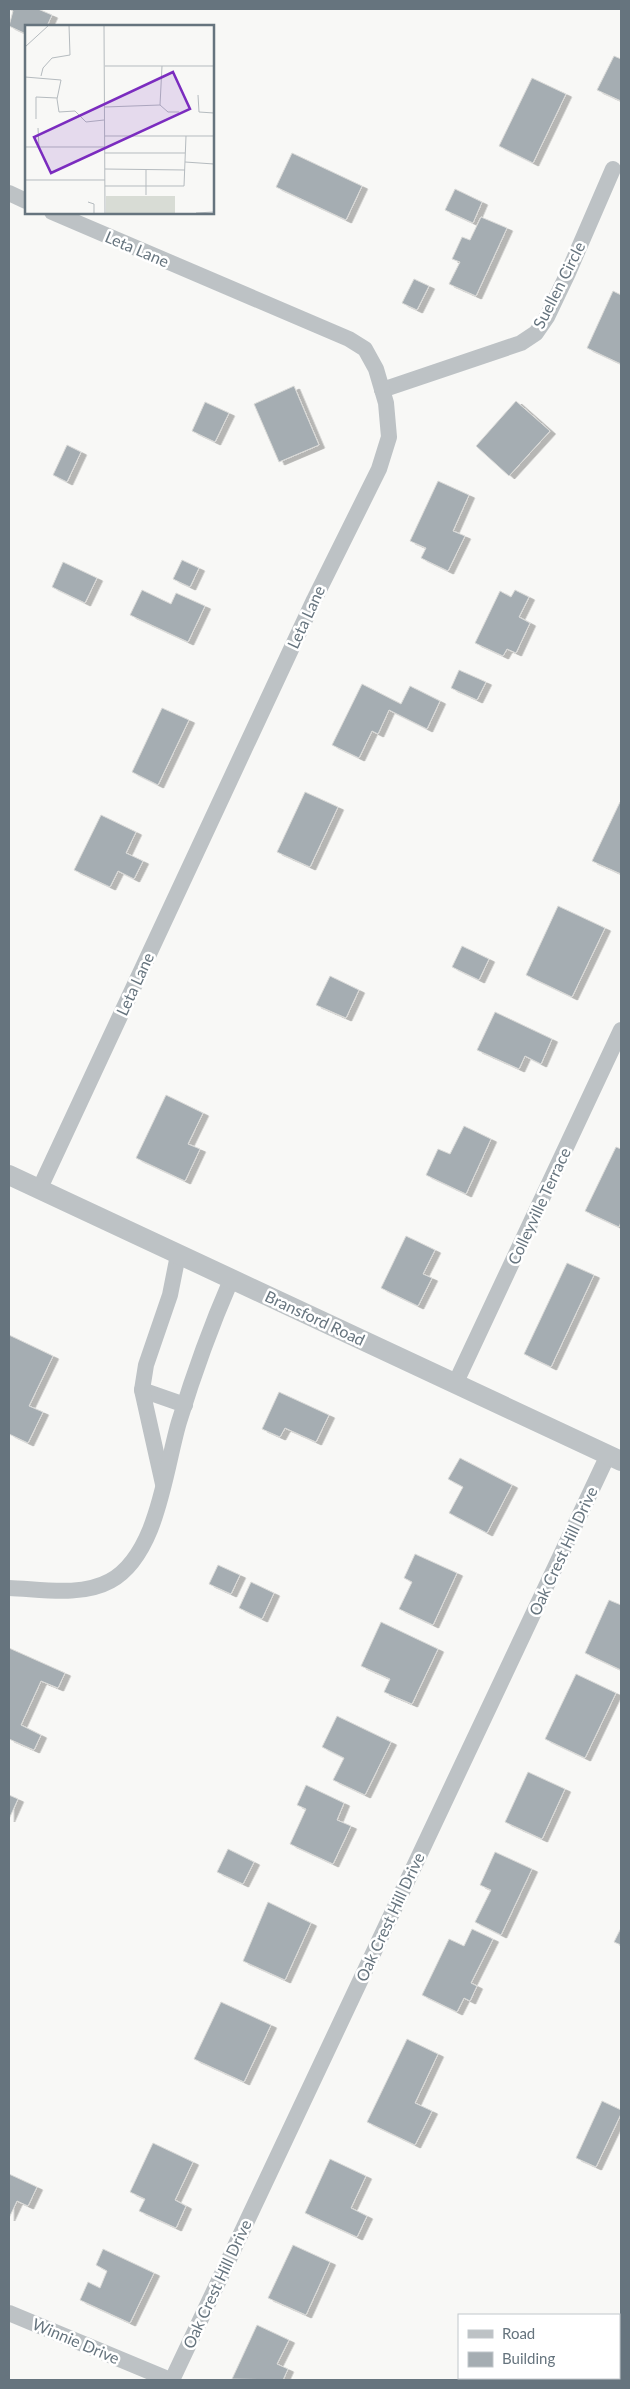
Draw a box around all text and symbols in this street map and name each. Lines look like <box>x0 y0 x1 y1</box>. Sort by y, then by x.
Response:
inset map <box>25 25 214 214</box>
street label: Leta Lane <box>102 227 172 270</box>
street label: Suellen Circle <box>529 238 589 331</box>
street label: Leta Lane <box>283 582 328 651</box>
street label: Leta Lane <box>112 949 157 1018</box>
street label: Colleyville Terrace <box>503 1144 574 1267</box>
street label: Bransford Road <box>262 1286 368 1349</box>
street label: Oak Crest Hill Drive <box>524 1483 601 1618</box>
street label: Oak Crest Hill Drive <box>351 1849 428 1984</box>
street label: Oak Crest Hill Drive <box>178 2216 255 2351</box>
street label: Winnie Drive <box>30 2314 123 2367</box>
legend <box>458 2314 620 2379</box>
text: Road <box>502 2324 535 2342</box>
text: Building <box>502 2349 555 2367</box>

